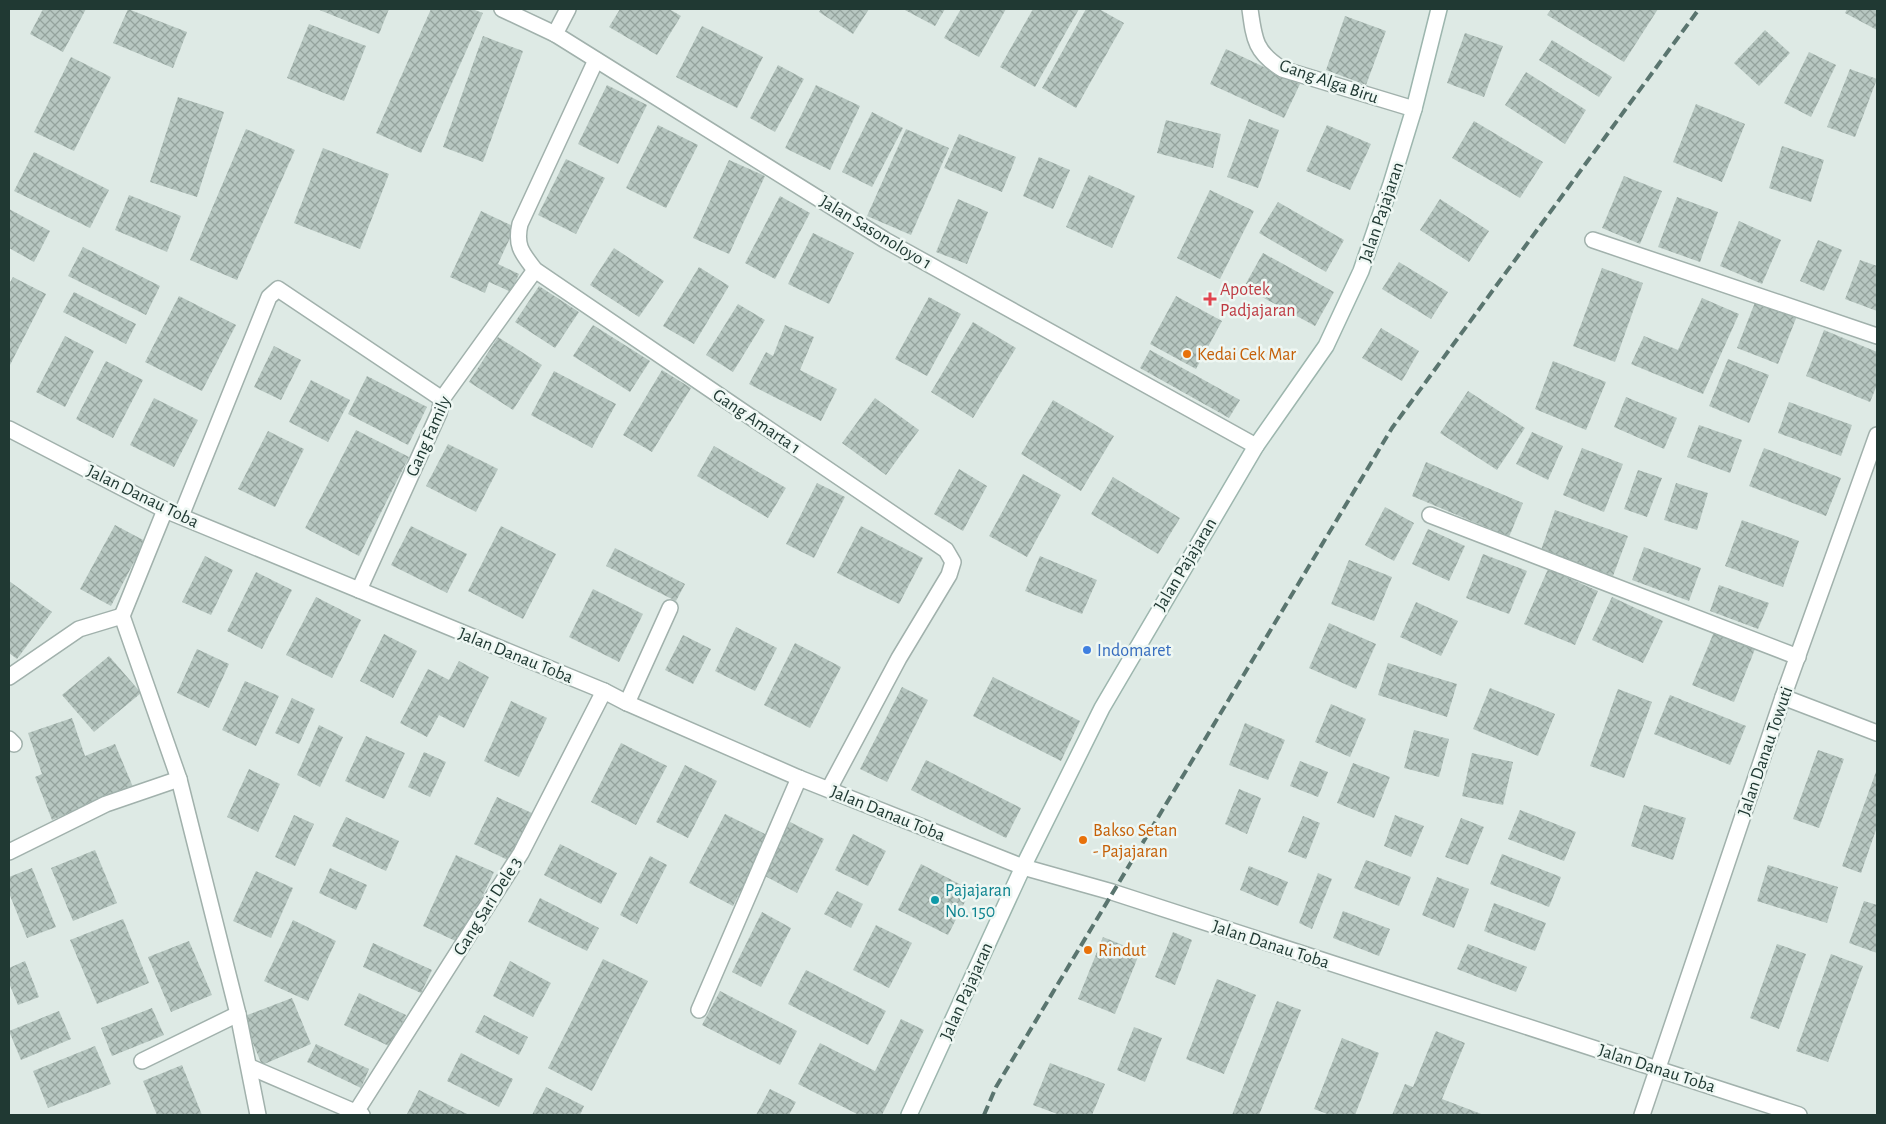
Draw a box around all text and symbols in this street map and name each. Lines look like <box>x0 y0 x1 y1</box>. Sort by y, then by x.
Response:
street label: Gang Alga Biru <box>1277 57 1381 107</box>
street label: Jalan Pajajaran <box>1356 160 1407 265</box>
street label: Jalan Sasonoloyo 1 <box>817 193 934 273</box>
place label: Apotek Padjajaran <box>1220 281 1296 320</box>
marker: Apotek Padjajaran <box>1204 293 1216 305</box>
place label: Kedai Cek Mar <box>1197 346 1296 364</box>
marker: Kedai Cek Mar <box>1181 348 1193 360</box>
street label: Gang Amarta 1 <box>709 386 804 458</box>
street label: Gang Family <box>403 393 455 479</box>
street label: Jalan Danau Toba <box>84 462 201 532</box>
street label: Jalan Pajajaran <box>1151 515 1221 614</box>
street label: Jalan Danau Toba <box>456 625 576 687</box>
place label: Indomaret <box>1097 642 1172 660</box>
marker: Indomaret <box>1081 644 1093 656</box>
street label: Jalan Danau Towuti <box>1735 684 1797 818</box>
street label: Jalan Danau Toba <box>828 783 948 845</box>
place label: Bakso Setan - Pajajaran <box>1093 822 1177 861</box>
marker: Bakso Setan - Pajajaran <box>1077 834 1089 846</box>
street label: Gang Sari Dele 3 <box>450 854 525 959</box>
place label: Pajajaran No. 150 <box>945 882 1011 921</box>
marker: Pajajaran No. 150 <box>929 894 941 906</box>
street label: Jalan Danau Toba <box>1210 918 1331 972</box>
street label: Jalan Pajajaran <box>937 940 996 1043</box>
place label: Rindut <box>1098 942 1146 960</box>
marker: Rindut <box>1082 944 1094 956</box>
street label: Jalan Danau Toba <box>1596 1042 1717 1096</box>

